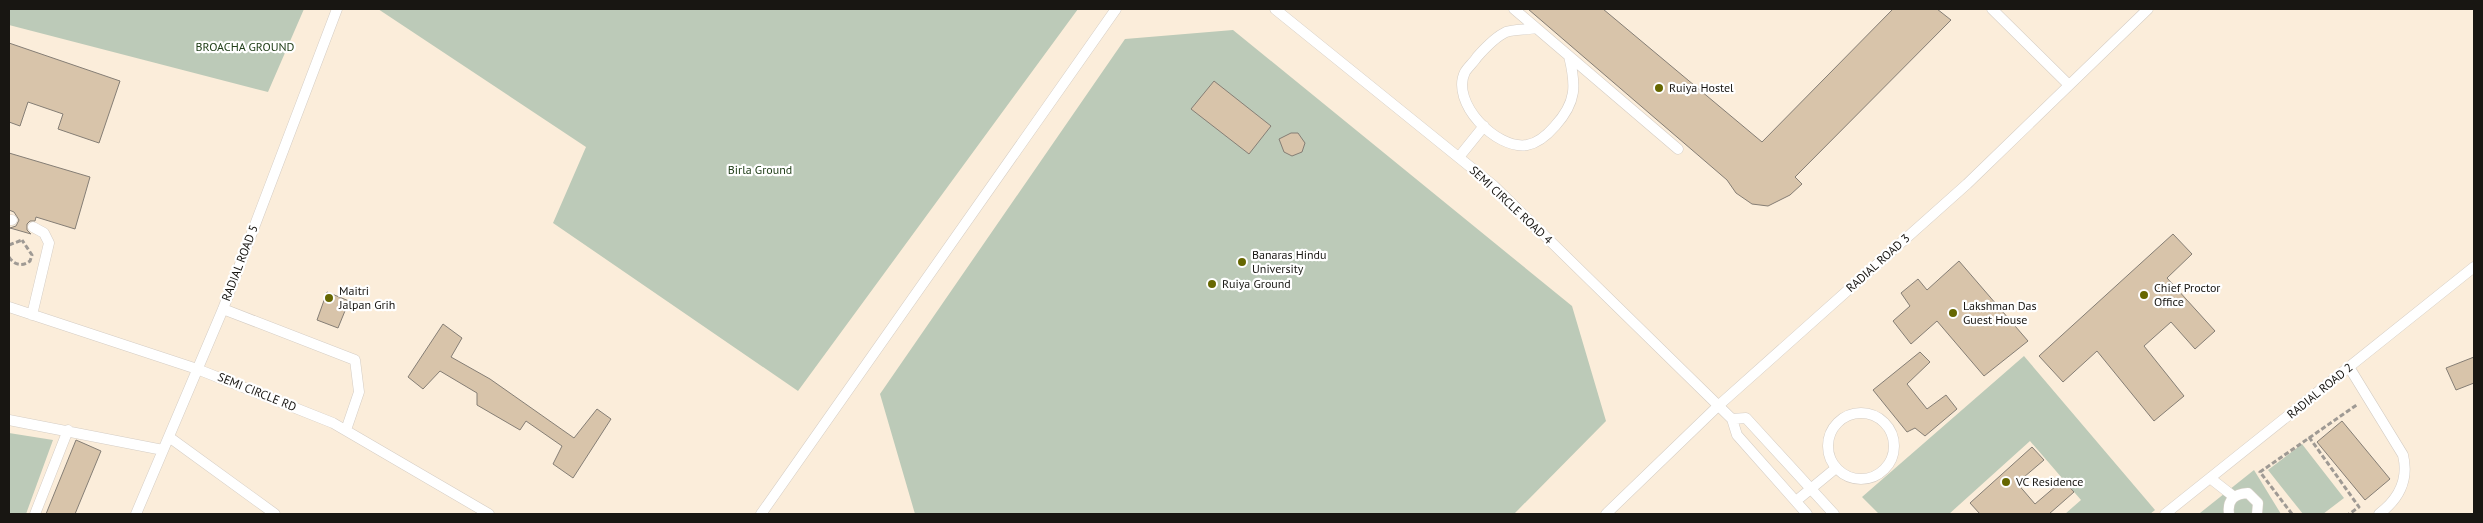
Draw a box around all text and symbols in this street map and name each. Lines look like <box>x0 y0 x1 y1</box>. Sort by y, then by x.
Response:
park label: BROACHA GROUND <box>196 39 295 54</box>
place label: Ruiya Hostel <box>1669 80 1734 95</box>
marker: Ruiya Hostel <box>1653 82 1665 94</box>
park label: Birla Ground <box>728 162 792 177</box>
street label: SEMI CIRCLE ROAD 4 <box>1467 162 1556 247</box>
street label: RADIAL ROAD 5 <box>218 223 261 303</box>
street label: RADIAL ROAD 3 <box>1843 230 1913 295</box>
place label: Banaras Hindu University <box>1252 247 1327 276</box>
marker: Banaras Hindu University <box>1236 256 1248 268</box>
place label: Ruiya Ground <box>1222 276 1291 291</box>
marker: Ruiya Ground <box>1206 278 1218 290</box>
place label: Chief Proctor Office <box>2154 280 2220 309</box>
place label: Maitri Jalpan Grih <box>338 283 395 312</box>
marker: Chief Proctor Office <box>2138 289 2150 301</box>
marker: Maitri Jalpan Grih <box>323 292 335 304</box>
place label: Lakshman Das Guest House <box>1963 298 2037 327</box>
marker: Lakshman Das Guest House <box>1947 307 1959 319</box>
street label: RADIAL ROAD 2 <box>2284 360 2356 422</box>
street label: SEMI CIRCLE RD <box>216 369 299 414</box>
place label: VC Residence <box>2015 474 2083 489</box>
marker: VC Residence <box>2000 476 2012 488</box>

